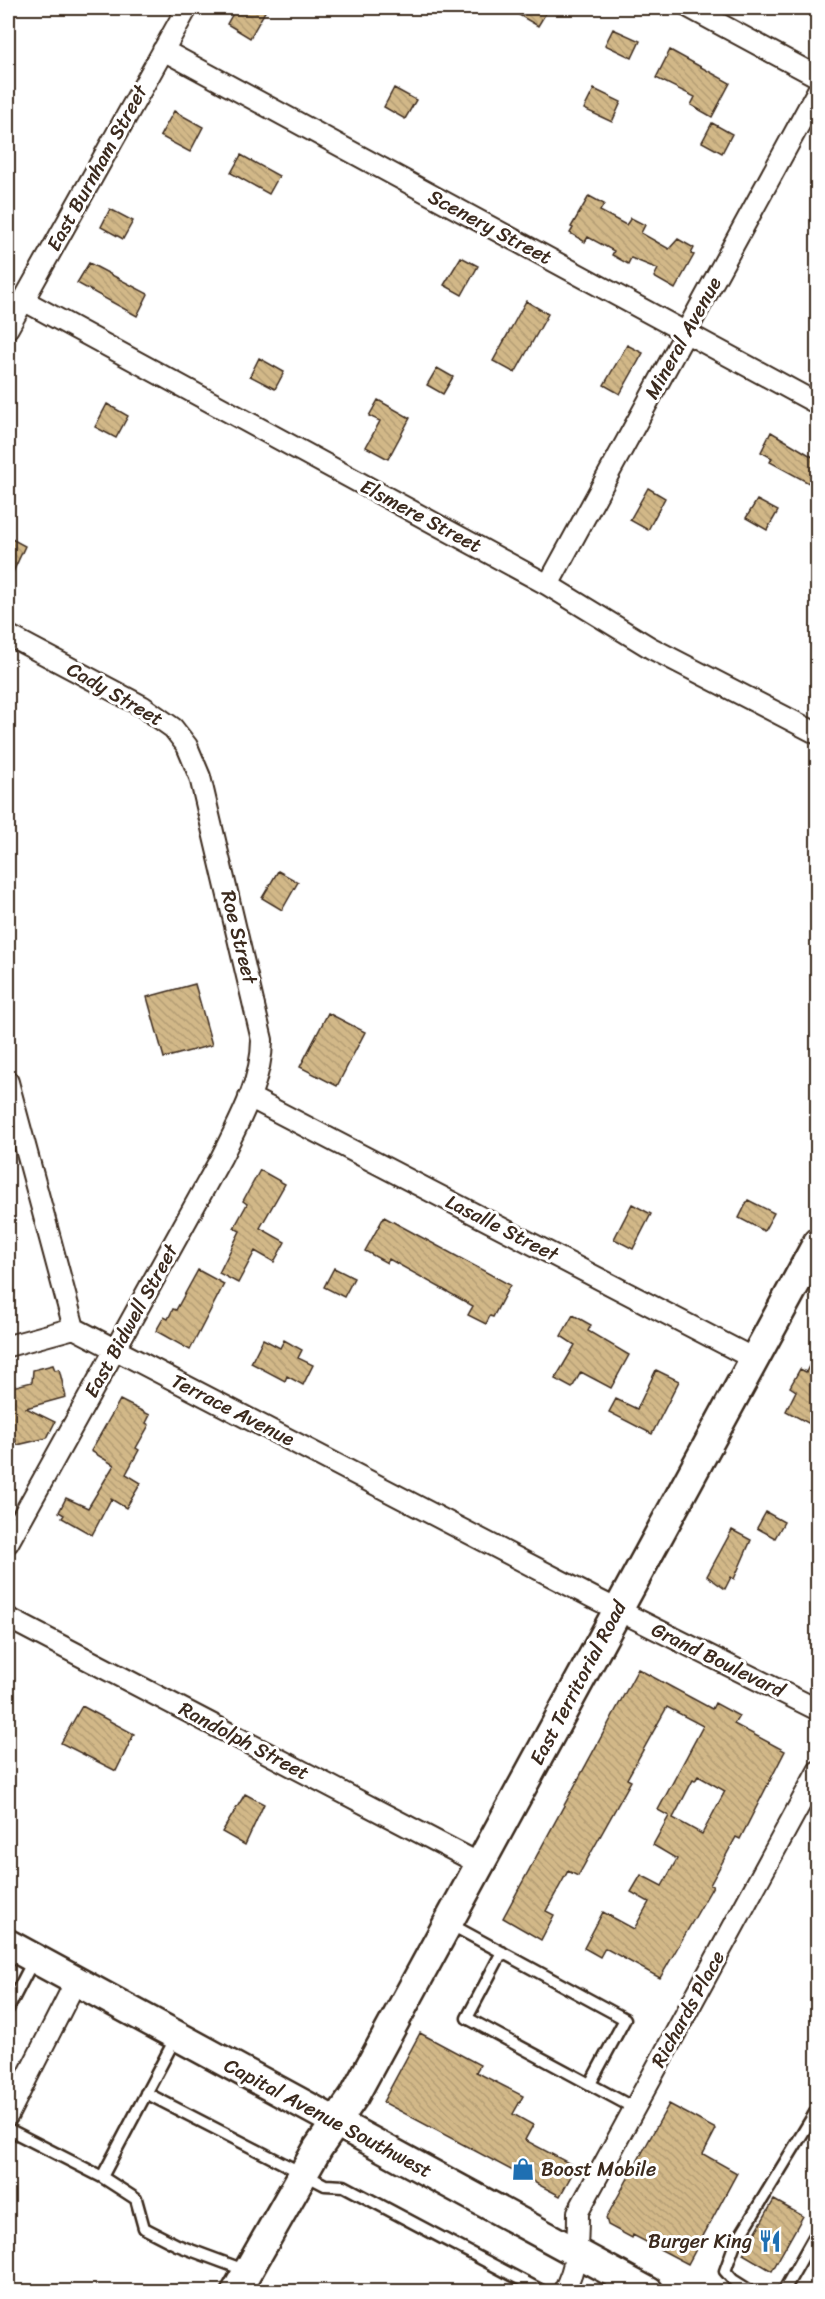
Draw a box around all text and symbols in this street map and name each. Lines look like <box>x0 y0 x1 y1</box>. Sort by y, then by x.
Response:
street label: East Burnham Street <box>37 77 158 258</box>
street label: Scenery Street <box>422 180 559 275</box>
street label: Mineral Avenue <box>635 270 731 406</box>
street label: Elsmere Street <box>354 469 488 563</box>
street label: Cady Street <box>60 652 170 736</box>
street label: Roe Street <box>210 887 268 988</box>
street label: Lasalle Street <box>439 1185 566 1272</box>
street label: East Bidwell Street <box>74 1237 188 1404</box>
street label: Terrace Avenue <box>165 1364 301 1456</box>
street label: East Territorial Road <box>520 1593 637 1772</box>
street label: Grand Boulevard <box>645 1612 792 1708</box>
street label: Randolph Street <box>172 1692 316 1790</box>
street label: Richards Place <box>641 1944 735 2074</box>
street label: Capital Avenue Southwest <box>218 2048 439 2188</box>
place label: Boost Mobile <box>541 2152 656 2187</box>
shop icon: Boost Mobile <box>510 2156 536 2182</box>
place label: Burger King <box>648 2224 752 2259</box>
restaurant icon: Burger King <box>757 2228 783 2254</box>

